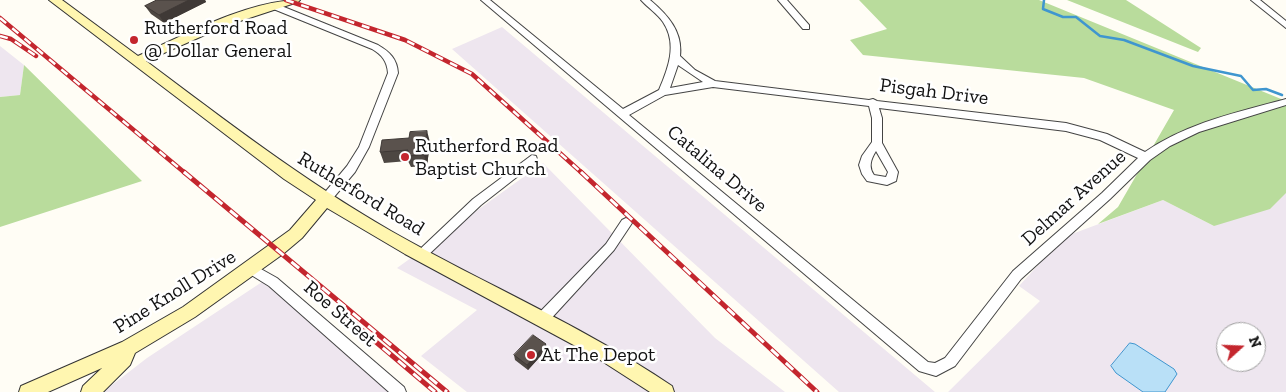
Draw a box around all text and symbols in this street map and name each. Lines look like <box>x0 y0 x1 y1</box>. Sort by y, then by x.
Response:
place label: Rutherford Road @ Dollar General <box>144 16 292 63</box>
marker: Rutherford Road @ Dollar General <box>128 34 140 46</box>
street label: Pisgah Drive <box>878 73 990 111</box>
street label: Catalina Drive <box>662 120 772 218</box>
place label: Rutherford Road Baptist Church <box>415 134 558 181</box>
street label: Delmar Avenue <box>1017 145 1131 251</box>
street label: Rutherford Road <box>293 147 429 241</box>
marker: Rutherford Road Baptist Church <box>399 151 411 163</box>
street label: Pine Knoll Drive <box>110 245 240 339</box>
street label: Roe Street <box>299 276 381 352</box>
north arrow <box>1216 322 1266 372</box>
text: N <box>1245 334 1264 350</box>
place label: At The Depot <box>541 343 655 367</box>
marker: At The Depot <box>525 349 537 361</box>

